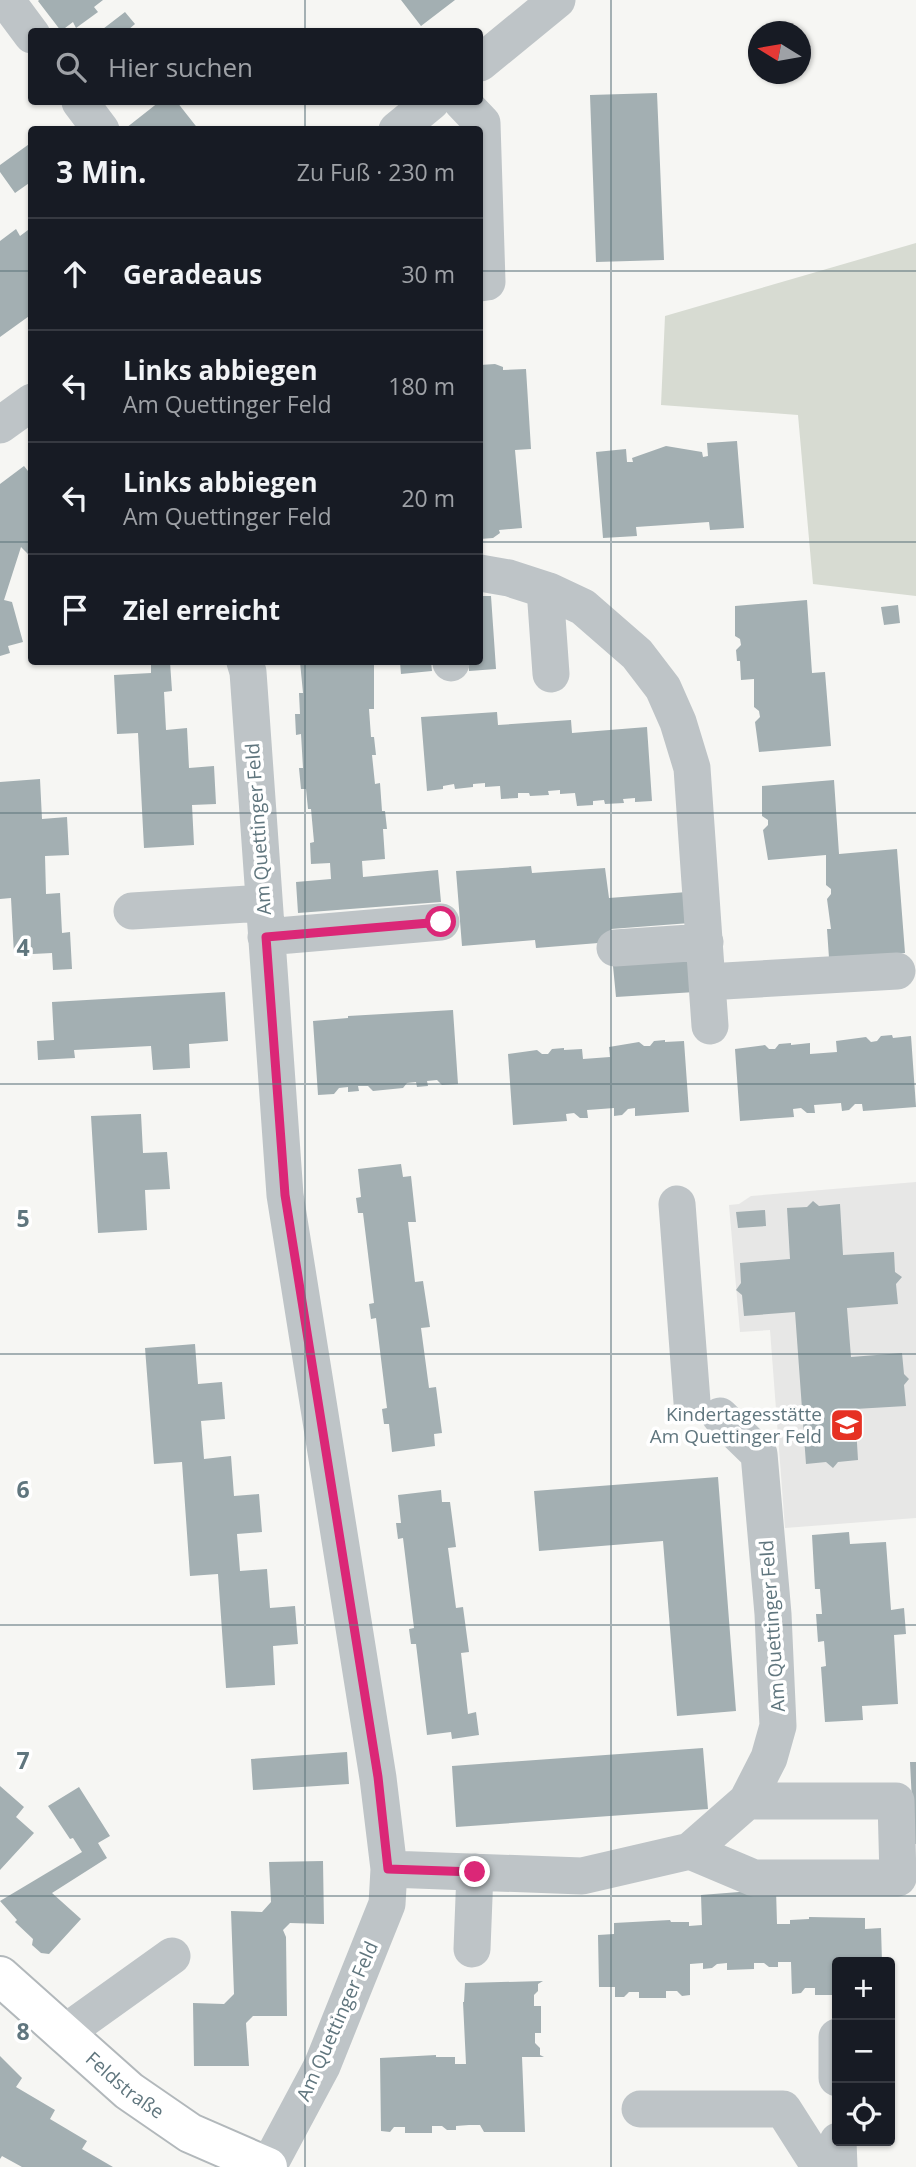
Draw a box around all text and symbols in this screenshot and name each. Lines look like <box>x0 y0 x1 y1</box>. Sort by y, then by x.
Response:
north arrow <box>748 21 811 84</box>
search box <box>28 28 483 105</box>
icon: search <box>52 48 90 86</box>
text: Hier suchen <box>108 49 253 85</box>
text: 3 Min. <box>56 151 147 192</box>
text: Zu Fuß · 230 m <box>297 156 455 188</box>
icon: ahead <box>56 255 94 293</box>
text: Geradeaus <box>123 256 262 292</box>
text: 30 m <box>401 258 455 290</box>
text: Links abbiegen <box>123 352 318 388</box>
icon: left <box>56 367 94 405</box>
text: 180 m <box>388 370 455 402</box>
text: Am Quettinger Feld <box>123 388 331 420</box>
text: Links abbiegen <box>123 464 318 500</box>
icon: left <box>56 479 94 517</box>
text: 20 m <box>401 482 455 514</box>
text: Am Quettinger Feld <box>123 500 331 532</box>
icon: arrive <box>56 591 94 629</box>
text: Ziel erreicht <box>123 592 280 628</box>
street label: Am Quettinger Feld <box>239 742 277 916</box>
route start <box>425 906 456 937</box>
text: 4 <box>16 931 30 963</box>
text: 5 <box>16 1202 30 1234</box>
place label: Kindertagesstätte Am Quettinger Feld <box>650 1401 822 1449</box>
school or university icon: Kindertagesstätte Am Quettinger Feld <box>828 1406 866 1444</box>
text: 6 <box>16 1473 30 1505</box>
street label: Am Quettinger Feld <box>753 1539 791 1713</box>
text: 7 <box>16 1744 30 1776</box>
route end <box>459 1856 490 1887</box>
street label: Am Quettinger Feld <box>290 1937 384 2105</box>
map controls <box>832 1957 895 2146</box>
button: + <box>832 1957 895 2020</box>
text: 8 <box>16 2015 30 2047</box>
button: − <box>832 2020 895 2083</box>
street label: Feldstraße <box>80 2046 169 2124</box>
button: locate <box>832 2083 895 2146</box>

